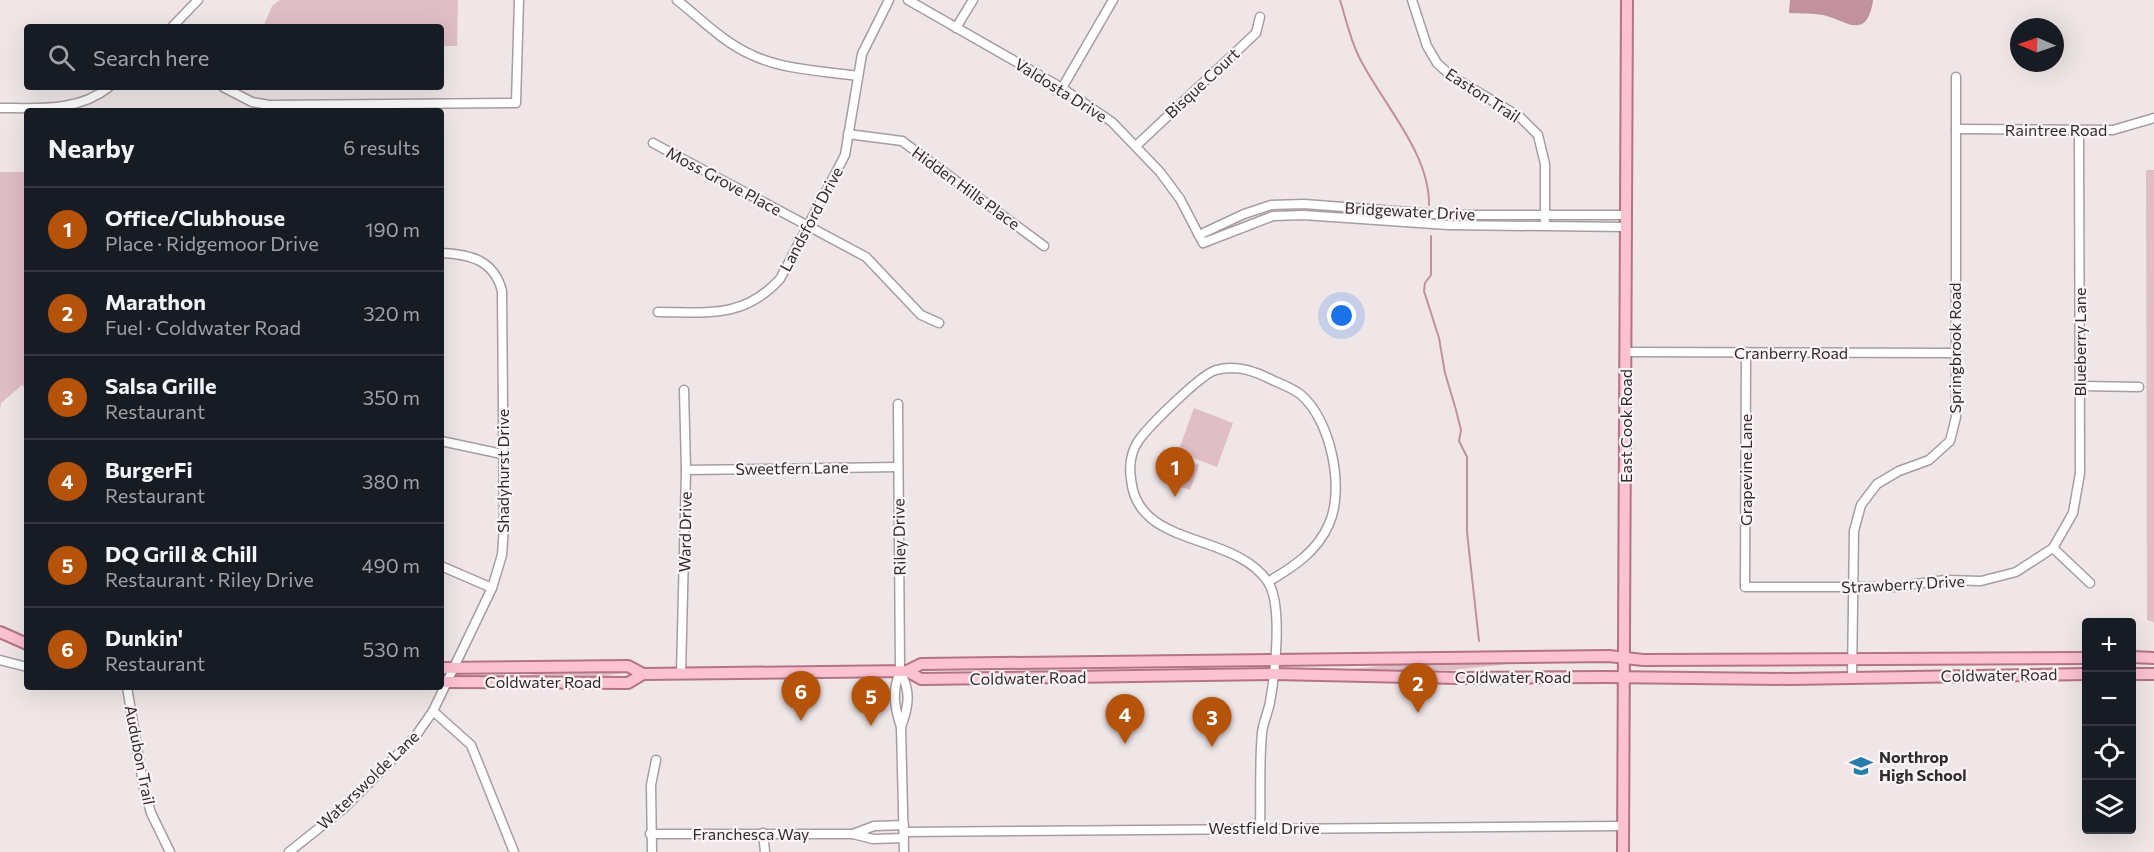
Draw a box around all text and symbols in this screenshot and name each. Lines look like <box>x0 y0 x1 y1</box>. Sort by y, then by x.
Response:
north arrow <box>2010 18 2064 72</box>
search box <box>24 24 444 90</box>
icon: search <box>45 41 78 74</box>
street label: Bisque Court <box>1161 43 1243 122</box>
text: Search here <box>93 44 209 71</box>
street label: Valdosta Drive <box>1012 54 1111 125</box>
street label: Easton Trail <box>1442 63 1524 126</box>
street label: Raintree Road <box>2005 120 2107 139</box>
text: Nearby <box>48 132 135 163</box>
text: 6 results <box>343 135 420 159</box>
street label: Moss Grove Place <box>663 142 785 219</box>
street label: Hidden Hills Place <box>909 142 1024 233</box>
street label: Landsford Drive <box>775 163 846 274</box>
street label: Bridgewater Drive <box>1344 198 1476 223</box>
text: Office/Clubhouse <box>105 204 285 231</box>
text: 1 <box>63 217 72 241</box>
text: 190 m <box>365 217 420 241</box>
text: Place · Ridgemoor Drive <box>105 231 319 255</box>
street label: Springbrook Road <box>1945 283 1964 414</box>
text: Marathon <box>105 288 206 315</box>
street label: Blueberry Lane <box>2070 288 2089 396</box>
text: 2 <box>62 301 73 325</box>
text: 320 m <box>363 301 420 325</box>
your location <box>1327 301 1356 330</box>
text: Fuel · Coldwater Road <box>105 315 301 339</box>
street label: Cranberry Road <box>1734 343 1848 362</box>
street label: East Cook Road <box>1616 369 1635 483</box>
text: Salsa Grille <box>105 372 217 399</box>
text: 3 <box>62 385 73 409</box>
text: 350 m <box>363 385 420 409</box>
text: Restaurant <box>105 399 205 423</box>
street label: Shadyhurst Drive <box>493 409 512 533</box>
street label: Grapevine Lane <box>1736 414 1755 526</box>
pin: 1 <box>1156 448 1194 497</box>
text: BurgerFi <box>105 456 193 483</box>
street label: Sweetfern Lane <box>735 457 849 478</box>
text: 4 <box>61 469 74 493</box>
text: 380 m <box>362 469 420 493</box>
text: Restaurant <box>105 483 205 507</box>
street label: Ward Drive <box>674 491 695 573</box>
street label: Riley Drive <box>888 498 909 576</box>
text: DQ Grill & Chill <box>105 540 258 567</box>
text: 5 <box>62 553 73 577</box>
text: 490 m <box>362 553 420 577</box>
text: Restaurant · Riley Drive <box>105 567 314 591</box>
street label: Strawberry Drive <box>1841 571 1965 596</box>
map controls <box>2082 618 2136 834</box>
button: + <box>2082 618 2136 672</box>
text: Dunkin' <box>105 624 183 651</box>
text: 6 <box>61 637 74 661</box>
text: 530 m <box>363 637 420 661</box>
text: Restaurant <box>105 651 205 675</box>
pin: 2 <box>1398 664 1438 713</box>
street label: Coldwater Road <box>1941 664 2057 685</box>
street label: Coldwater Road <box>970 667 1086 688</box>
street label: Coldwater Road <box>1455 667 1571 686</box>
street label: Coldwater Road <box>485 672 601 691</box>
pin: 6 <box>782 672 820 721</box>
button: − <box>2082 672 2136 726</box>
pin: 5 <box>852 676 890 726</box>
pin: 4 <box>1106 694 1144 744</box>
pin: 3 <box>1192 698 1232 747</box>
street label: Audubon Trail <box>122 704 159 806</box>
street label: Waterswolde Lane <box>313 726 422 833</box>
button: locate <box>2082 726 2136 780</box>
place label: Northrop High School <box>1879 747 1967 784</box>
school or university icon: Northrop High School <box>1848 753 1874 779</box>
button: layers <box>2082 780 2136 834</box>
street label: Westfield Drive <box>1208 818 1320 837</box>
street label: Franchesca Way <box>693 824 809 843</box>

